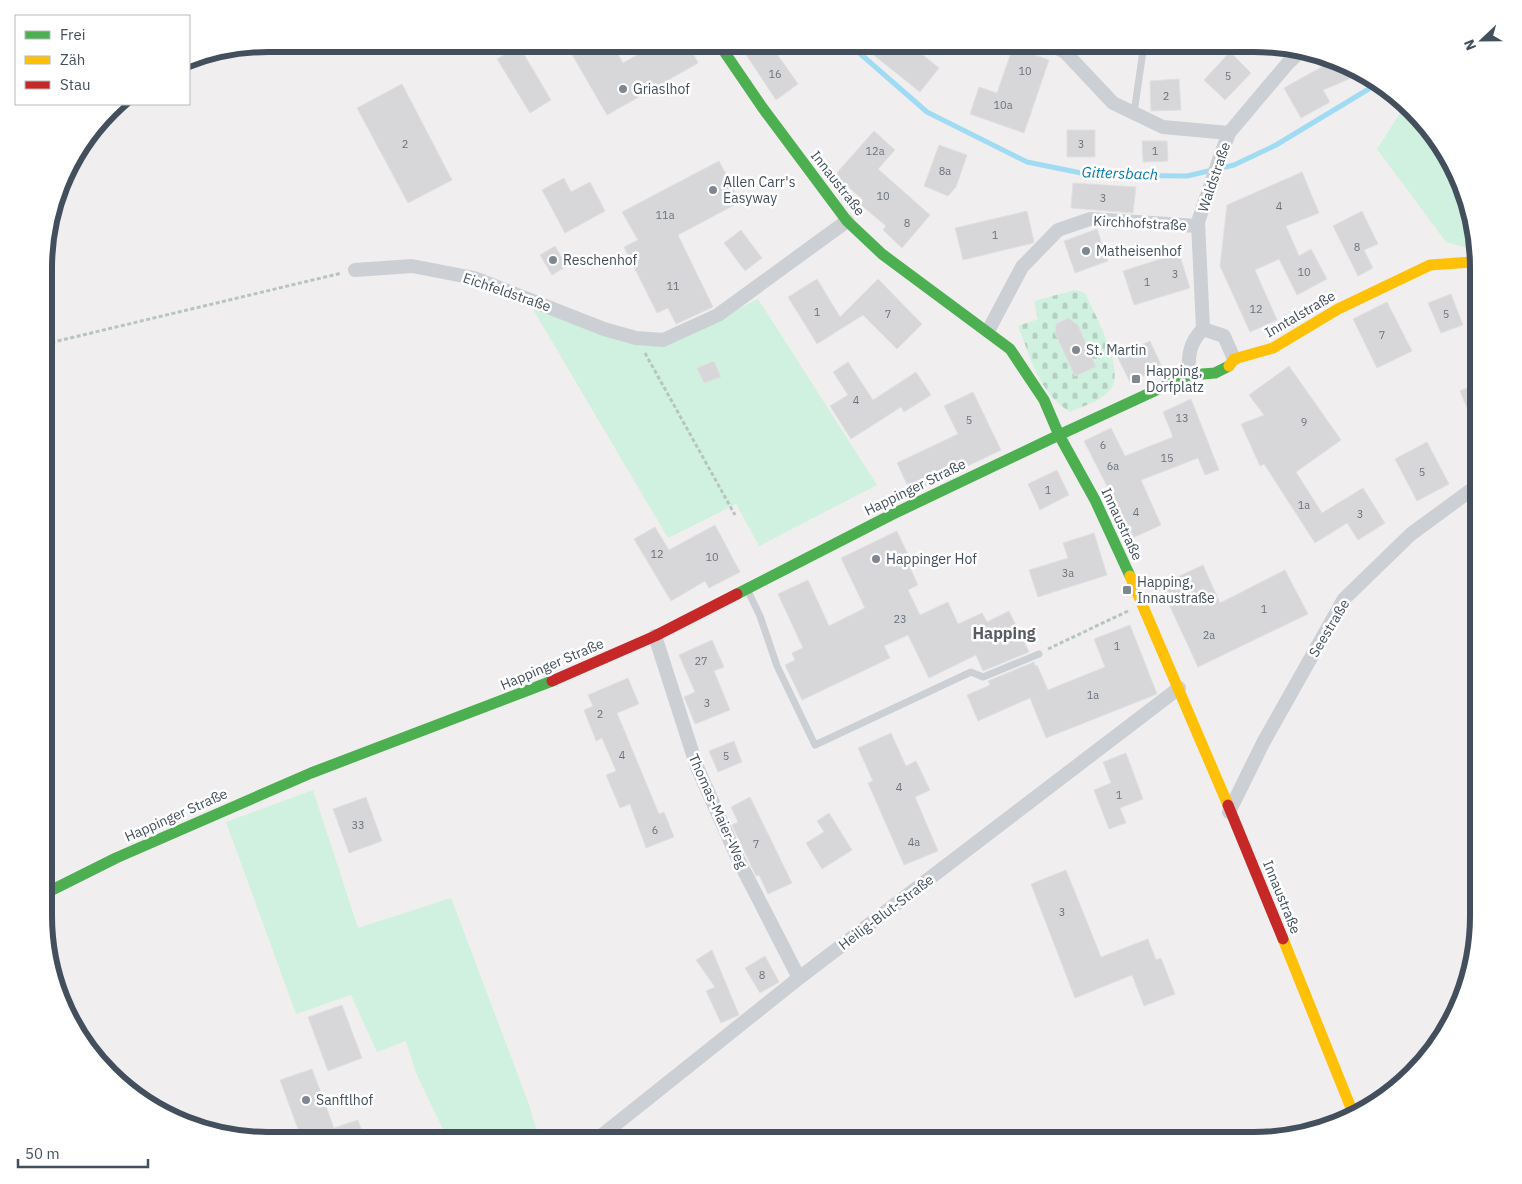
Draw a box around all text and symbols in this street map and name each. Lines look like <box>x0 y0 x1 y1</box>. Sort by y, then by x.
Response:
legend <box>15 15 190 105</box>
north arrow <box>1457 15 1507 65</box>
text: Frei <box>60 25 86 44</box>
text: N <box>1460 37 1480 53</box>
text: Zäh <box>60 50 85 69</box>
house number: 10 <box>1018 64 1032 78</box>
house number: 16 <box>768 67 782 81</box>
house number: 5 <box>1225 69 1231 83</box>
text: Stau <box>60 75 91 94</box>
place label: Griaslhof <box>633 80 690 98</box>
marker: Griaslhof <box>617 83 629 95</box>
house number: 2 <box>1163 89 1169 103</box>
house number: 10a <box>993 98 1013 112</box>
house number: 2 <box>402 137 408 151</box>
house number: 3 <box>1078 137 1084 151</box>
street label: Waldstraße <box>1194 139 1234 214</box>
house number: 12a <box>865 144 885 158</box>
house number: 1 <box>1152 144 1159 158</box>
street label: Innaustraße <box>807 147 869 219</box>
water label: Gittersbach <box>1081 162 1159 184</box>
house number: 8a <box>939 164 951 178</box>
place label: Allen Carr's Easyway <box>723 173 796 207</box>
marker: Allen Carr's Easyway <box>707 184 719 196</box>
house number: 10 <box>876 189 890 203</box>
house number: 3 <box>1100 191 1106 205</box>
house number: 4 <box>1276 199 1283 213</box>
house number: 11a <box>655 208 675 222</box>
street label: Kirchhofstraße <box>1093 212 1187 234</box>
house number: 8 <box>904 216 910 230</box>
house number: 1 <box>992 228 999 242</box>
house number: 8 <box>1354 240 1360 254</box>
place label: Matheisenhof <box>1096 242 1182 260</box>
marker: Matheisenhof <box>1080 245 1092 257</box>
place label: Reschenhof <box>563 251 638 269</box>
marker: Reschenhof <box>547 254 559 266</box>
house number: 10 <box>1297 265 1311 279</box>
house number: 3 <box>1172 267 1178 281</box>
street label: Eichfeldstraße <box>461 269 554 316</box>
house number: 1 <box>1144 275 1151 289</box>
house number: 11 <box>666 279 680 293</box>
street label: Inntalstraße <box>1261 286 1339 341</box>
house number: 12 <box>1249 302 1263 316</box>
house number: 1 <box>814 305 821 319</box>
house number: 7 <box>885 307 891 321</box>
house number: 5 <box>1443 307 1449 321</box>
house number: 7 <box>1379 328 1385 342</box>
place label: St. Martin <box>1086 341 1147 359</box>
marker: St. Martin <box>1070 344 1082 356</box>
place label: Happing, Dorfplatz <box>1146 362 1204 396</box>
marker: Happing, Dorfplatz <box>1130 373 1142 385</box>
house number: 4 <box>853 393 860 407</box>
house number: 13 <box>1175 411 1189 425</box>
house number: 5 <box>966 413 972 427</box>
house number: 9 <box>1301 415 1307 429</box>
house number: 6 <box>1100 438 1106 452</box>
house number: 15 <box>1160 451 1174 465</box>
street label: Happinger Straße <box>861 455 969 519</box>
house number: 6a <box>1107 459 1119 473</box>
house number: 5 <box>1419 465 1425 479</box>
house number: 1 <box>1045 483 1052 497</box>
street label: Innaustraße <box>1097 485 1147 563</box>
house number: 1a <box>1298 498 1310 512</box>
house number: 4 <box>1133 505 1140 519</box>
house number: 3 <box>1357 507 1363 521</box>
house number: 12 <box>650 547 664 561</box>
house number: 10 <box>705 550 719 564</box>
place label: Happinger Hof <box>886 550 977 568</box>
marker: Happinger Hof <box>870 553 882 565</box>
house number: 3a <box>1062 566 1074 580</box>
place label: Happing, Innaustraße <box>1137 573 1215 607</box>
marker: Happing, Innaustraße <box>1121 584 1133 596</box>
street label: Seestraße <box>1305 596 1353 660</box>
house number: 1 <box>1261 602 1268 616</box>
house number: 23 <box>893 612 907 626</box>
district label: Happing <box>972 623 1036 643</box>
house number: 2a <box>1203 628 1215 642</box>
street label: Happinger Straße <box>498 634 607 694</box>
house number: 1 <box>1114 639 1121 653</box>
house number: 27 <box>694 654 708 668</box>
house number: 1a <box>1087 688 1099 702</box>
house number: 3 <box>704 696 710 710</box>
house number: 2 <box>597 707 603 721</box>
house number: 4 <box>619 748 626 762</box>
house number: 5 <box>723 749 729 763</box>
street label: Thomas-Maier-Weg <box>685 751 752 872</box>
house number: 4 <box>896 780 903 794</box>
street label: Happinger Straße <box>122 784 231 846</box>
house number: 1 <box>1116 788 1123 802</box>
house number: 33 <box>351 818 365 832</box>
house number: 6 <box>652 823 658 837</box>
house number: 4a <box>908 835 920 849</box>
house number: 7 <box>753 837 759 851</box>
street label: Innaustraße <box>1259 858 1305 937</box>
street label: Heilig-Blut-Straße <box>835 870 937 954</box>
house number: 3 <box>1059 905 1065 919</box>
house number: 8 <box>759 968 765 982</box>
place label: Sanftlhof <box>316 1091 374 1109</box>
marker: Sanftlhof <box>300 1094 312 1106</box>
scale bar <box>18 1136 148 1168</box>
text: 50 m <box>25 1144 60 1163</box>

